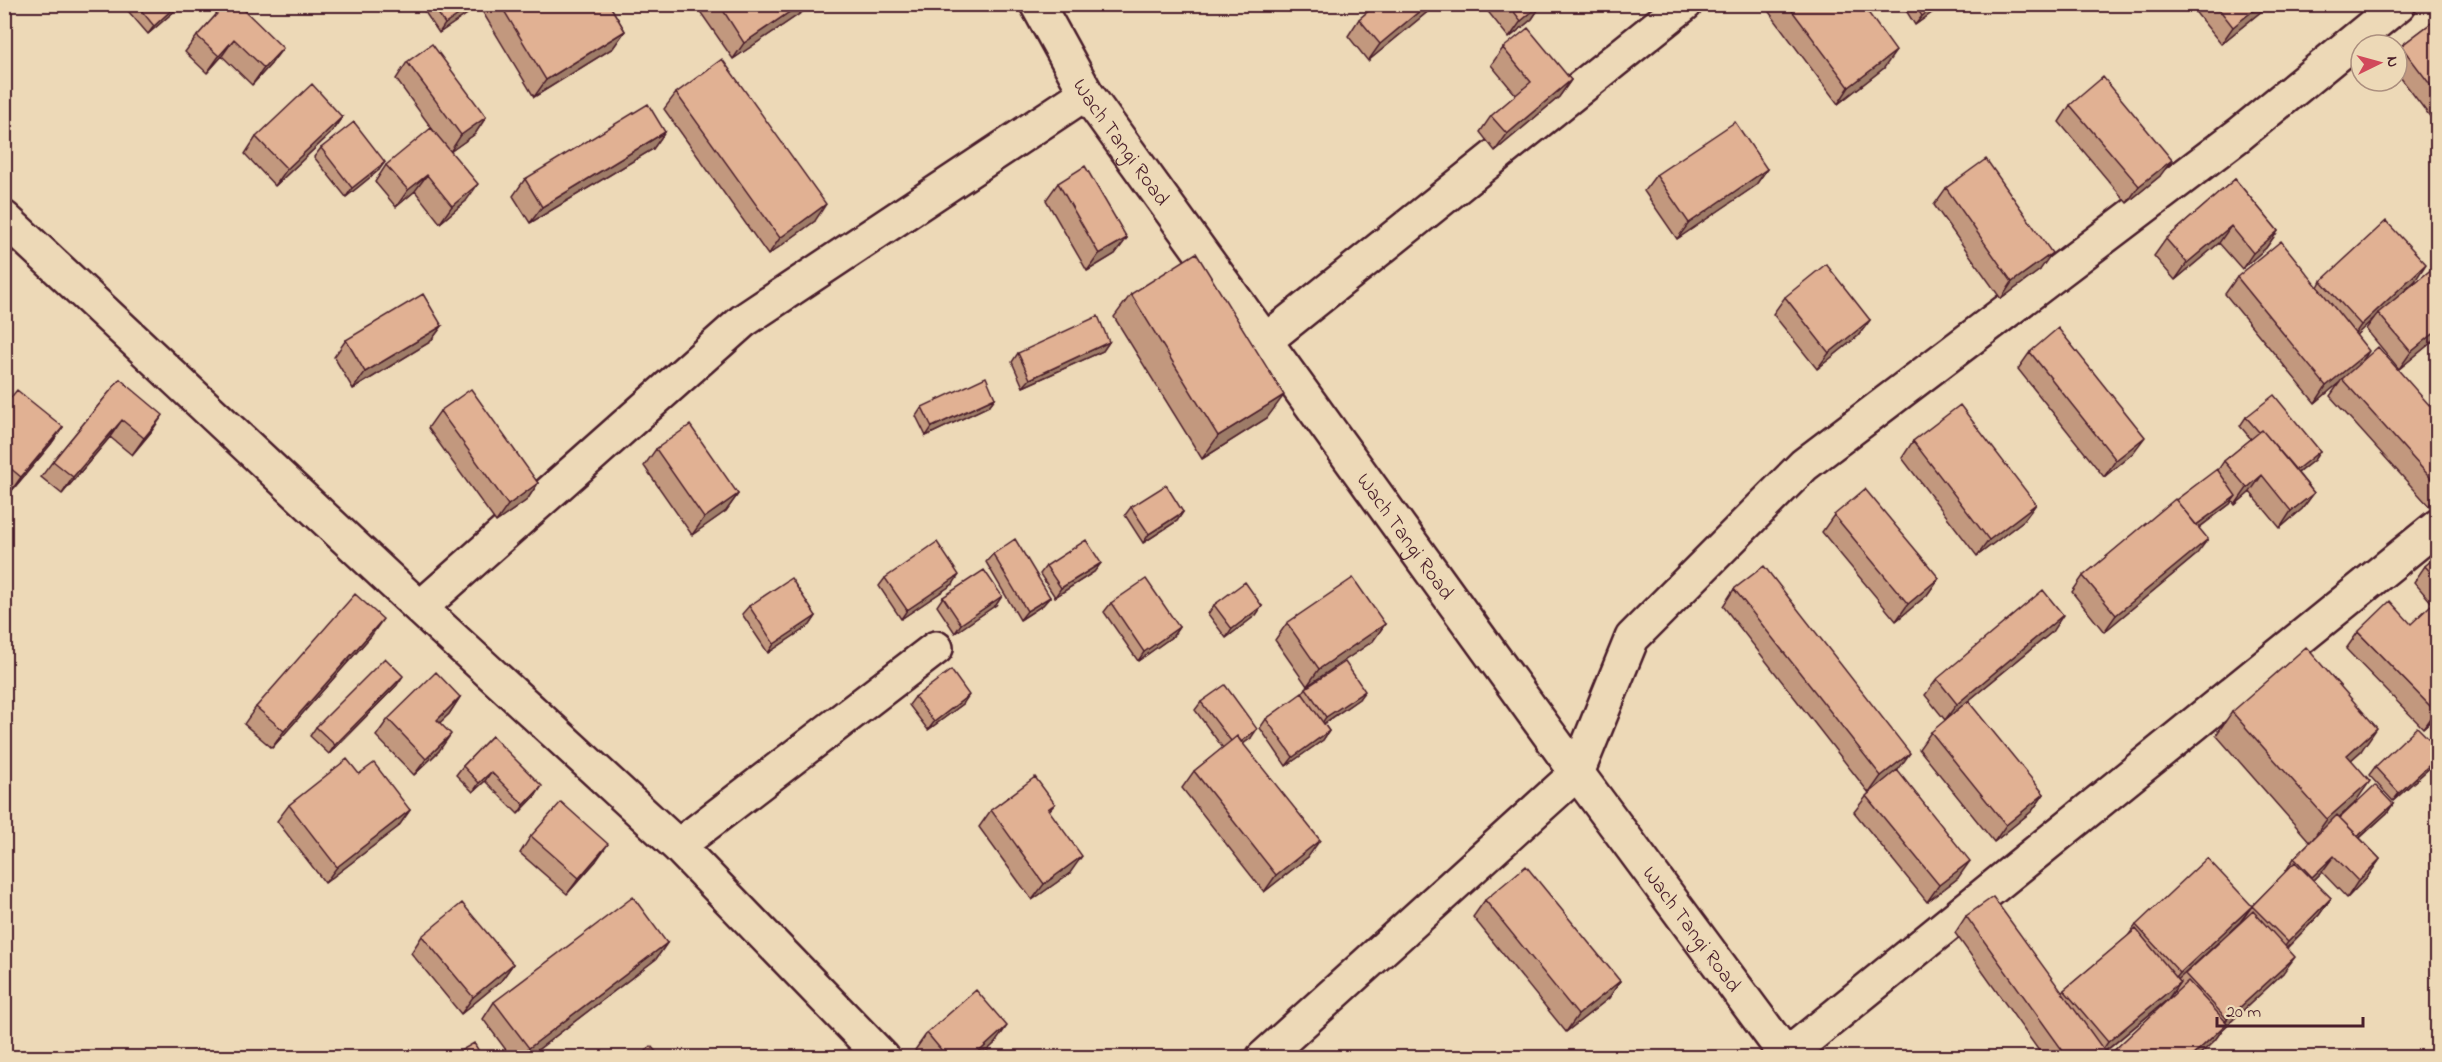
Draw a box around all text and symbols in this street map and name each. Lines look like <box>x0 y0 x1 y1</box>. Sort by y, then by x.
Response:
north arrow <box>2349 33 2409 93</box>
text: N <box>2380 55 2404 68</box>
street label: Wach Tangi Road <box>1064 74 1176 213</box>
street label: Wach Tangi Road <box>1348 468 1460 607</box>
street label: Wach Tangi Road <box>1634 861 1747 999</box>
scale bar <box>2217 990 2362 1028</box>
text: 20 m <box>2226 1000 2261 1026</box>

